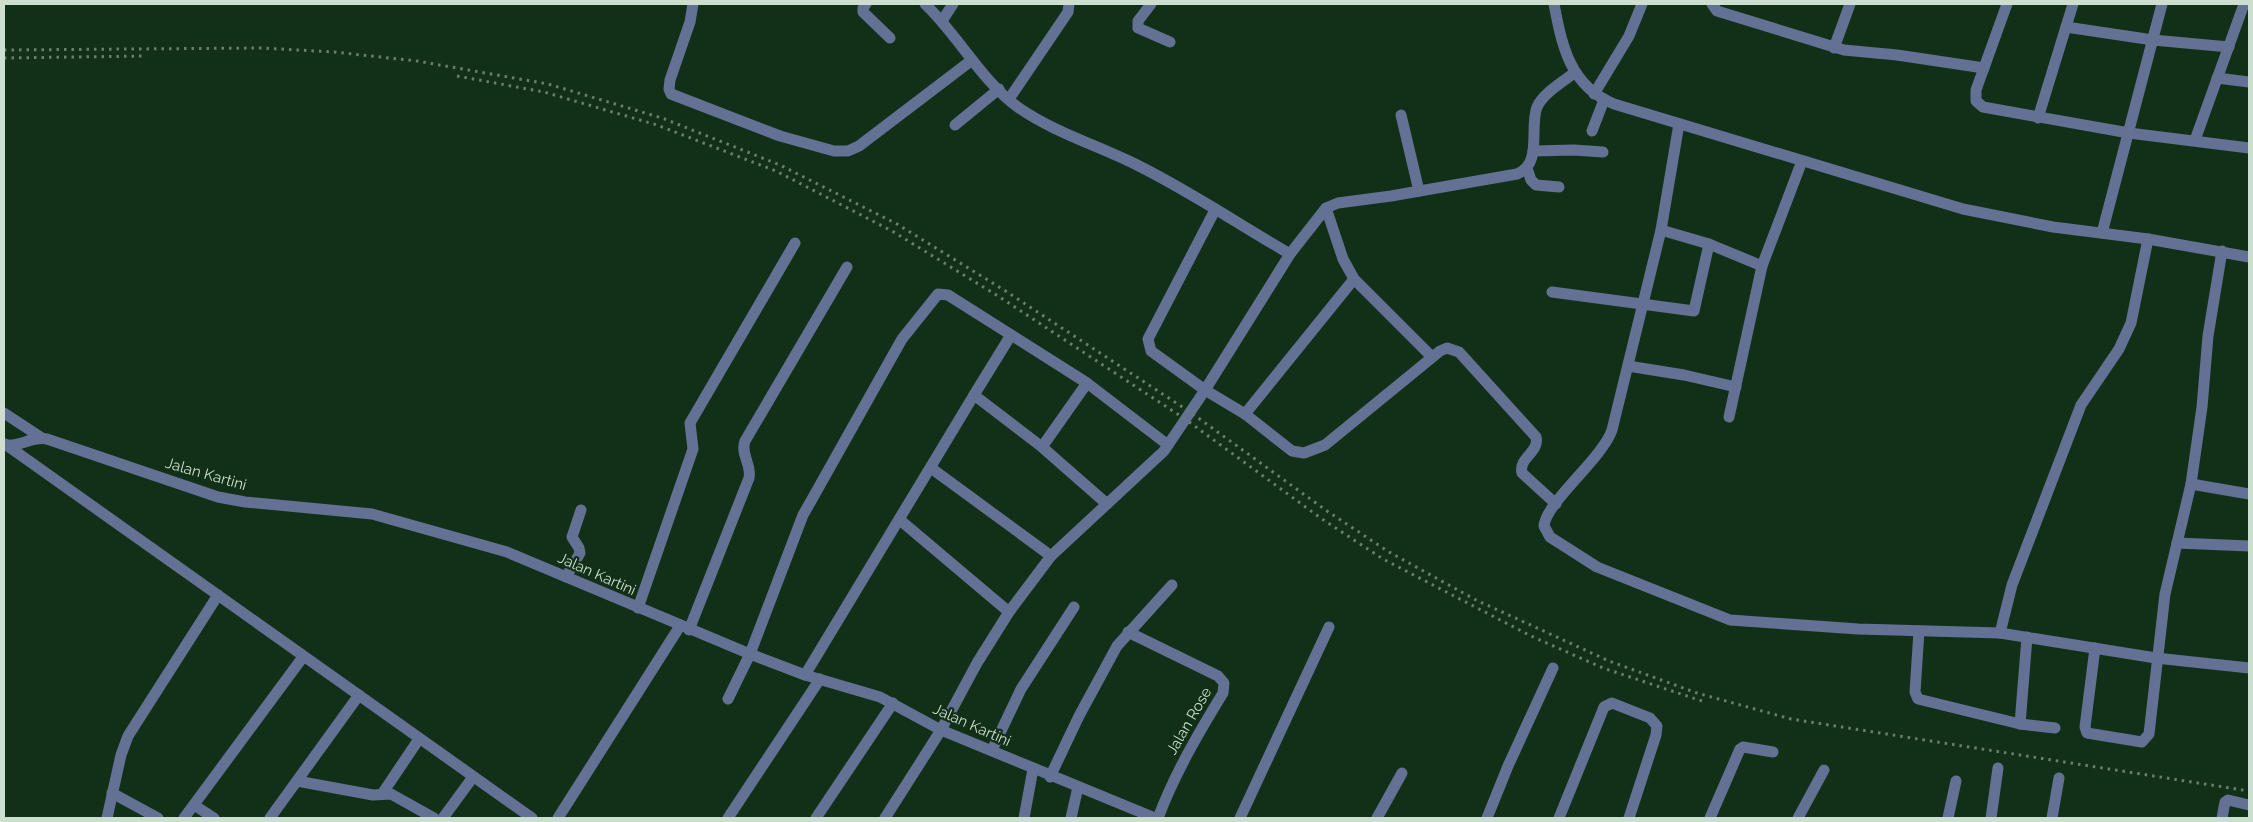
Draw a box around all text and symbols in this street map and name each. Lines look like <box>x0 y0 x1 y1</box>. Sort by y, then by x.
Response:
street label: Jalan Kartini <box>163 454 249 494</box>
street label: Jalan Kartini <box>555 549 639 599</box>
street label: Jalan Rose <box>1163 684 1216 758</box>
street label: Jalan Kartini <box>930 700 1014 750</box>

